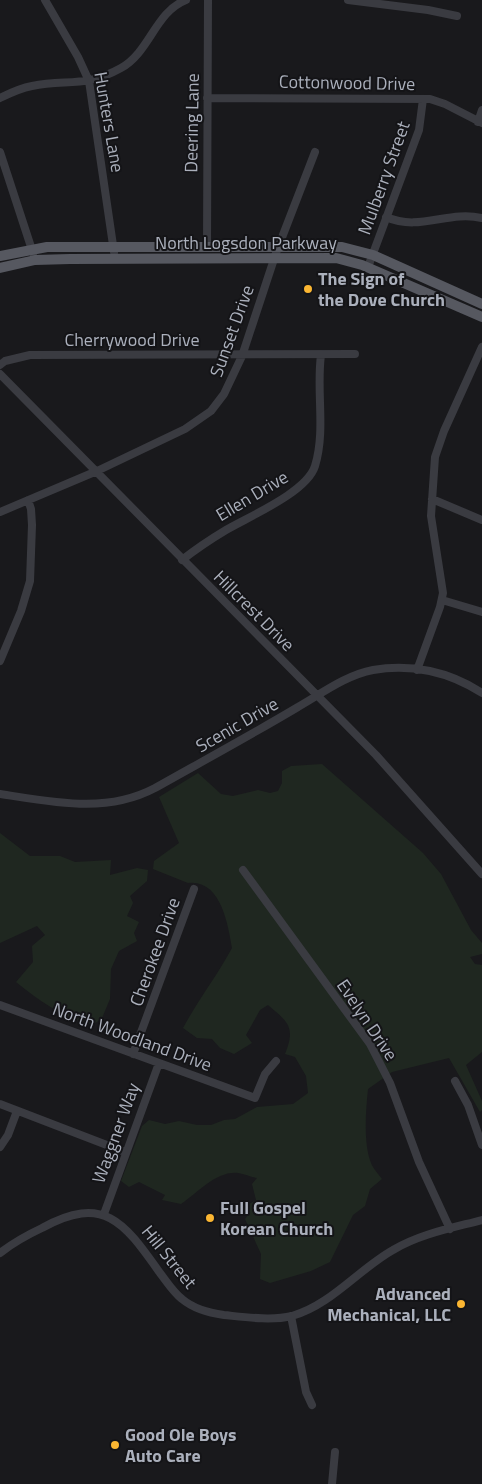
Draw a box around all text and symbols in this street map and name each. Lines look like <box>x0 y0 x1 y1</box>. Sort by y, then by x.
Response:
street label: Cottonwood Drive <box>279 68 415 97</box>
street label: Hunters Lane <box>87 69 132 174</box>
street label: Deering Lane <box>177 73 206 173</box>
street label: Mulberry Street <box>351 117 417 238</box>
street label: North Logsdon Parkway <box>155 229 337 256</box>
place label: The Sign of the Dove Church <box>318 265 445 313</box>
street label: Sunset Drive <box>202 281 261 381</box>
marker: The Sign of the Dove Church <box>302 283 314 295</box>
street label: Cherrywood Drive <box>64 326 200 353</box>
street label: Ellen Drive <box>210 463 293 528</box>
street label: Hillcrest Drive <box>208 564 301 657</box>
street label: Scenic Drive <box>190 690 283 759</box>
street label: Cherokee Drive <box>122 894 187 1010</box>
street label: Evelyn Drive <box>330 974 405 1066</box>
street label: North Woodland Drive <box>49 995 216 1078</box>
street label: Waggner Way <box>85 1078 146 1187</box>
place label: Full Gospel Korean Church <box>220 1194 333 1242</box>
marker: Full Gospel Korean Church <box>204 1212 216 1224</box>
street label: Hill Street <box>135 1219 204 1295</box>
place label: Advanced Mechanical, LLC <box>327 1280 451 1328</box>
marker: Advanced Mechanical, LLC <box>455 1298 467 1310</box>
place label: Good Ole Boys Auto Care <box>125 1421 236 1469</box>
marker: Good Ole Boys Auto Care <box>109 1439 121 1451</box>

